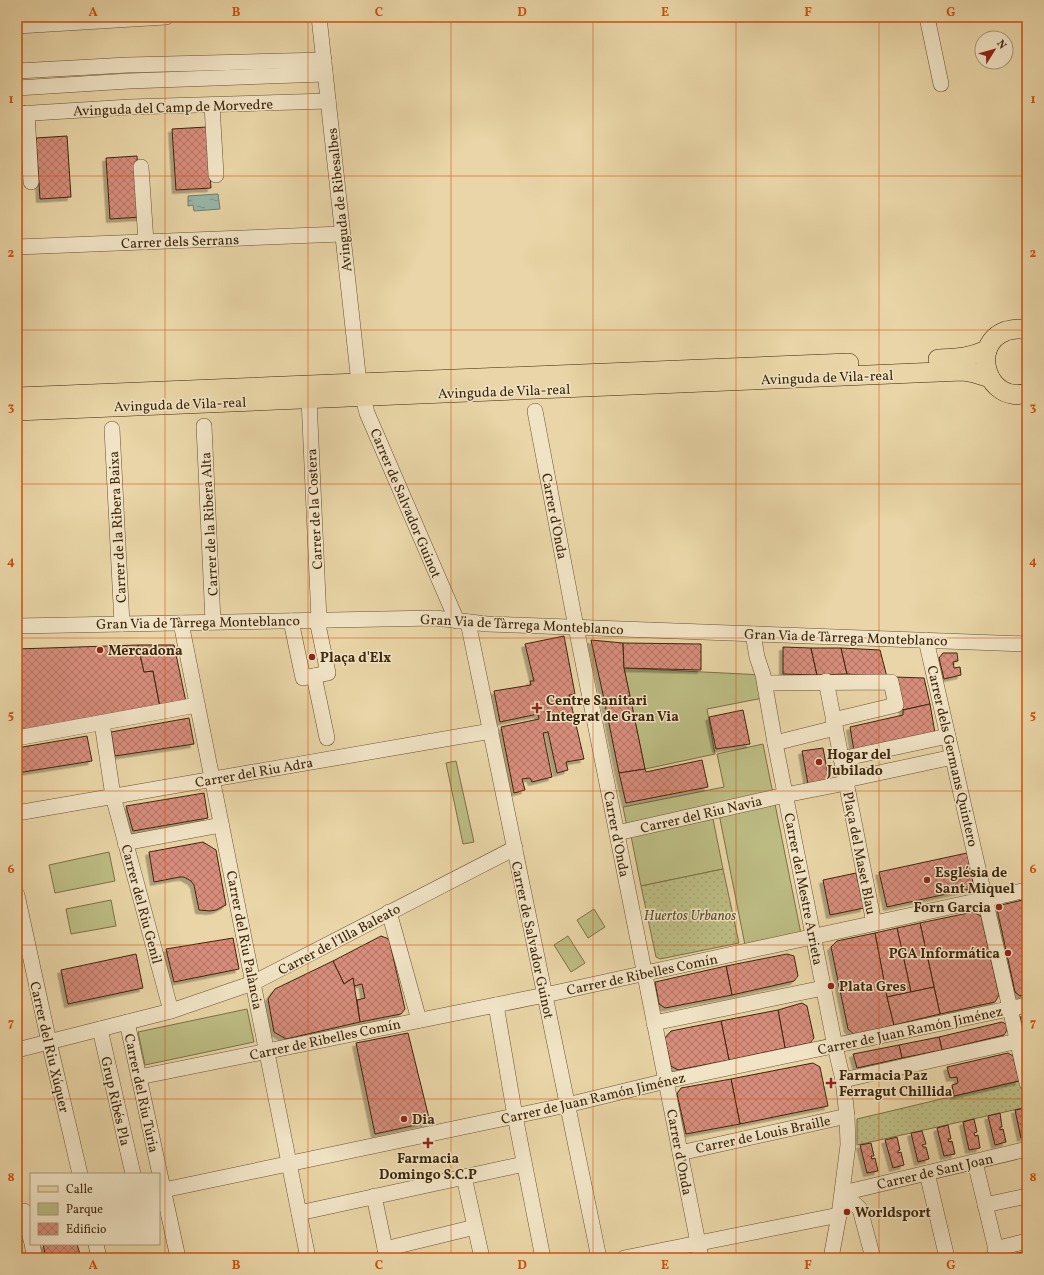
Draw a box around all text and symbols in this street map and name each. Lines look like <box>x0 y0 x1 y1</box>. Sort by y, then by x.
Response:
text: A <box>88 4 98 22</box>
text: B <box>232 4 241 22</box>
text: C <box>375 4 383 22</box>
text: D <box>517 4 527 22</box>
text: E <box>661 4 669 22</box>
text: F <box>804 4 812 22</box>
text: G <box>946 4 956 22</box>
north arrow <box>974 30 1014 70</box>
text: N <box>992 37 1009 53</box>
text: 1 <box>8 91 14 109</box>
text: 1 <box>1030 91 1036 109</box>
street label: Avinguda del Camp de Morvedre <box>73 95 274 121</box>
street label: Avinguda de Ribesalbes <box>323 127 357 273</box>
street label: Carrer dels Serrans <box>121 231 239 254</box>
text: 2 <box>8 245 15 263</box>
text: 2 <box>1030 245 1037 263</box>
street label: Avinguda de Vila-real <box>761 367 894 390</box>
street label: Avinguda de Vila-real <box>438 381 571 404</box>
street label: Avinguda de Vila-real <box>114 394 247 417</box>
text: 3 <box>8 399 15 417</box>
text: 3 <box>1030 399 1037 417</box>
street label: Carrer de Salvador Guinot <box>364 426 445 581</box>
street label: Carrer de la Costera <box>303 448 328 570</box>
street label: Carrer de la Ribera Baixa <box>105 450 132 603</box>
street label: Carrer de la Ribera Alta <box>197 451 224 596</box>
street label: Carrer d'Onda <box>536 472 571 561</box>
text: 4 <box>7 553 15 571</box>
text: 4 <box>1029 553 1037 571</box>
street label: Gran Via de Tàrrega Monteblanco <box>420 611 624 640</box>
street label: Gran Via de Tàrrega Monteblanco <box>96 612 300 635</box>
street label: Gran Via de Tàrrega Monteblanco <box>744 625 948 652</box>
place label: Mercadona <box>108 642 183 661</box>
marker: Mercadona <box>95 645 105 655</box>
place label: Plaça d'Elx <box>320 649 391 668</box>
marker: Plaça d'Elx <box>307 652 317 662</box>
street label: Carrer dels Germans Quintero <box>921 664 982 849</box>
place label: Centre Sanitari Integrat de Gran Via <box>546 692 679 727</box>
marker: Centre Sanitari Integrat de Gran Via <box>531 702 543 714</box>
text: 5 <box>8 707 14 725</box>
text: 5 <box>1030 707 1036 725</box>
place label: Hogar del Jubilado <box>826 746 891 781</box>
street label: Carrer del Riu Adra <box>194 754 315 793</box>
marker: Hogar del Jubilado <box>814 757 824 767</box>
street label: Carrer d'Onda <box>598 790 633 879</box>
street label: Plaça del Maset Blau <box>837 790 880 917</box>
street label: Carrer del Riu Navia <box>638 792 764 839</box>
street label: Carrer del Mestre Arrieta <box>778 812 827 967</box>
street label: Carrer del Riu Genil <box>115 843 166 966</box>
street label: Carrer de Salvador Guinot <box>506 860 558 1021</box>
text: 6 <box>7 861 15 879</box>
text: 6 <box>1029 861 1037 879</box>
place label: Església de Sant Miquel <box>935 864 1015 899</box>
street label: Carrer del Riu Palància <box>221 869 266 1011</box>
marker: Església de Sant Miquel <box>922 875 932 885</box>
place label: Forn Garcia <box>913 899 991 918</box>
street label: Carrer de l'Illa Baleato <box>275 900 404 981</box>
marker: Forn Garcia <box>994 902 1004 912</box>
park label: Huertos Urbanos <box>644 907 736 926</box>
place label: PGA Informática <box>889 945 1000 964</box>
marker: PGA Informática <box>1003 948 1013 958</box>
street label: Carrer de Ribelles Comín <box>565 950 720 1001</box>
place label: Plata Gres <box>839 978 906 997</box>
street label: Carrer del Riu Xúquer <box>24 980 73 1115</box>
marker: Plata Gres <box>826 981 836 991</box>
street label: Carrer de Juan Ramón Jiménez <box>816 1003 1004 1060</box>
text: 7 <box>8 1015 14 1033</box>
street label: Carrer de Ribelles Comín <box>248 1015 403 1066</box>
text: 7 <box>1030 1015 1036 1033</box>
street label: Carrer del Riu Túria <box>119 1032 162 1155</box>
street label: Grup Ribés Pla <box>95 1055 134 1148</box>
place label: Farmacia Paz Ferragut Chillida <box>839 1067 953 1102</box>
street label: Carrer de Juan Ramón Jiménez <box>499 1069 687 1130</box>
marker: Farmacia Paz Ferragut Chillida <box>826 1078 836 1088</box>
street label: Carrer d'Onda <box>661 1108 696 1197</box>
place label: Dia <box>412 1111 435 1130</box>
street label: Carrer de Louis Braille <box>694 1112 833 1159</box>
marker: Dia <box>399 1114 409 1124</box>
marker: Farmacia Domingo S.C.P <box>423 1138 433 1148</box>
place label: Farmacia Domingo S.C.P <box>379 1150 477 1185</box>
street label: Carrer de Sant Joan <box>875 1150 995 1195</box>
text: 8 <box>7 1169 15 1187</box>
text: 8 <box>1029 1169 1037 1187</box>
legend <box>30 1173 160 1245</box>
text: Calle <box>66 1182 93 1198</box>
text: Parque <box>66 1202 103 1218</box>
place label: Worldsport <box>855 1204 931 1223</box>
marker: Worldsport <box>842 1207 852 1217</box>
text: Edificio <box>66 1222 106 1238</box>
text: A <box>88 1257 98 1275</box>
text: B <box>232 1257 241 1275</box>
text: C <box>375 1257 383 1275</box>
text: D <box>517 1257 527 1275</box>
text: E <box>661 1257 669 1275</box>
text: F <box>804 1257 812 1275</box>
text: G <box>946 1257 956 1275</box>

